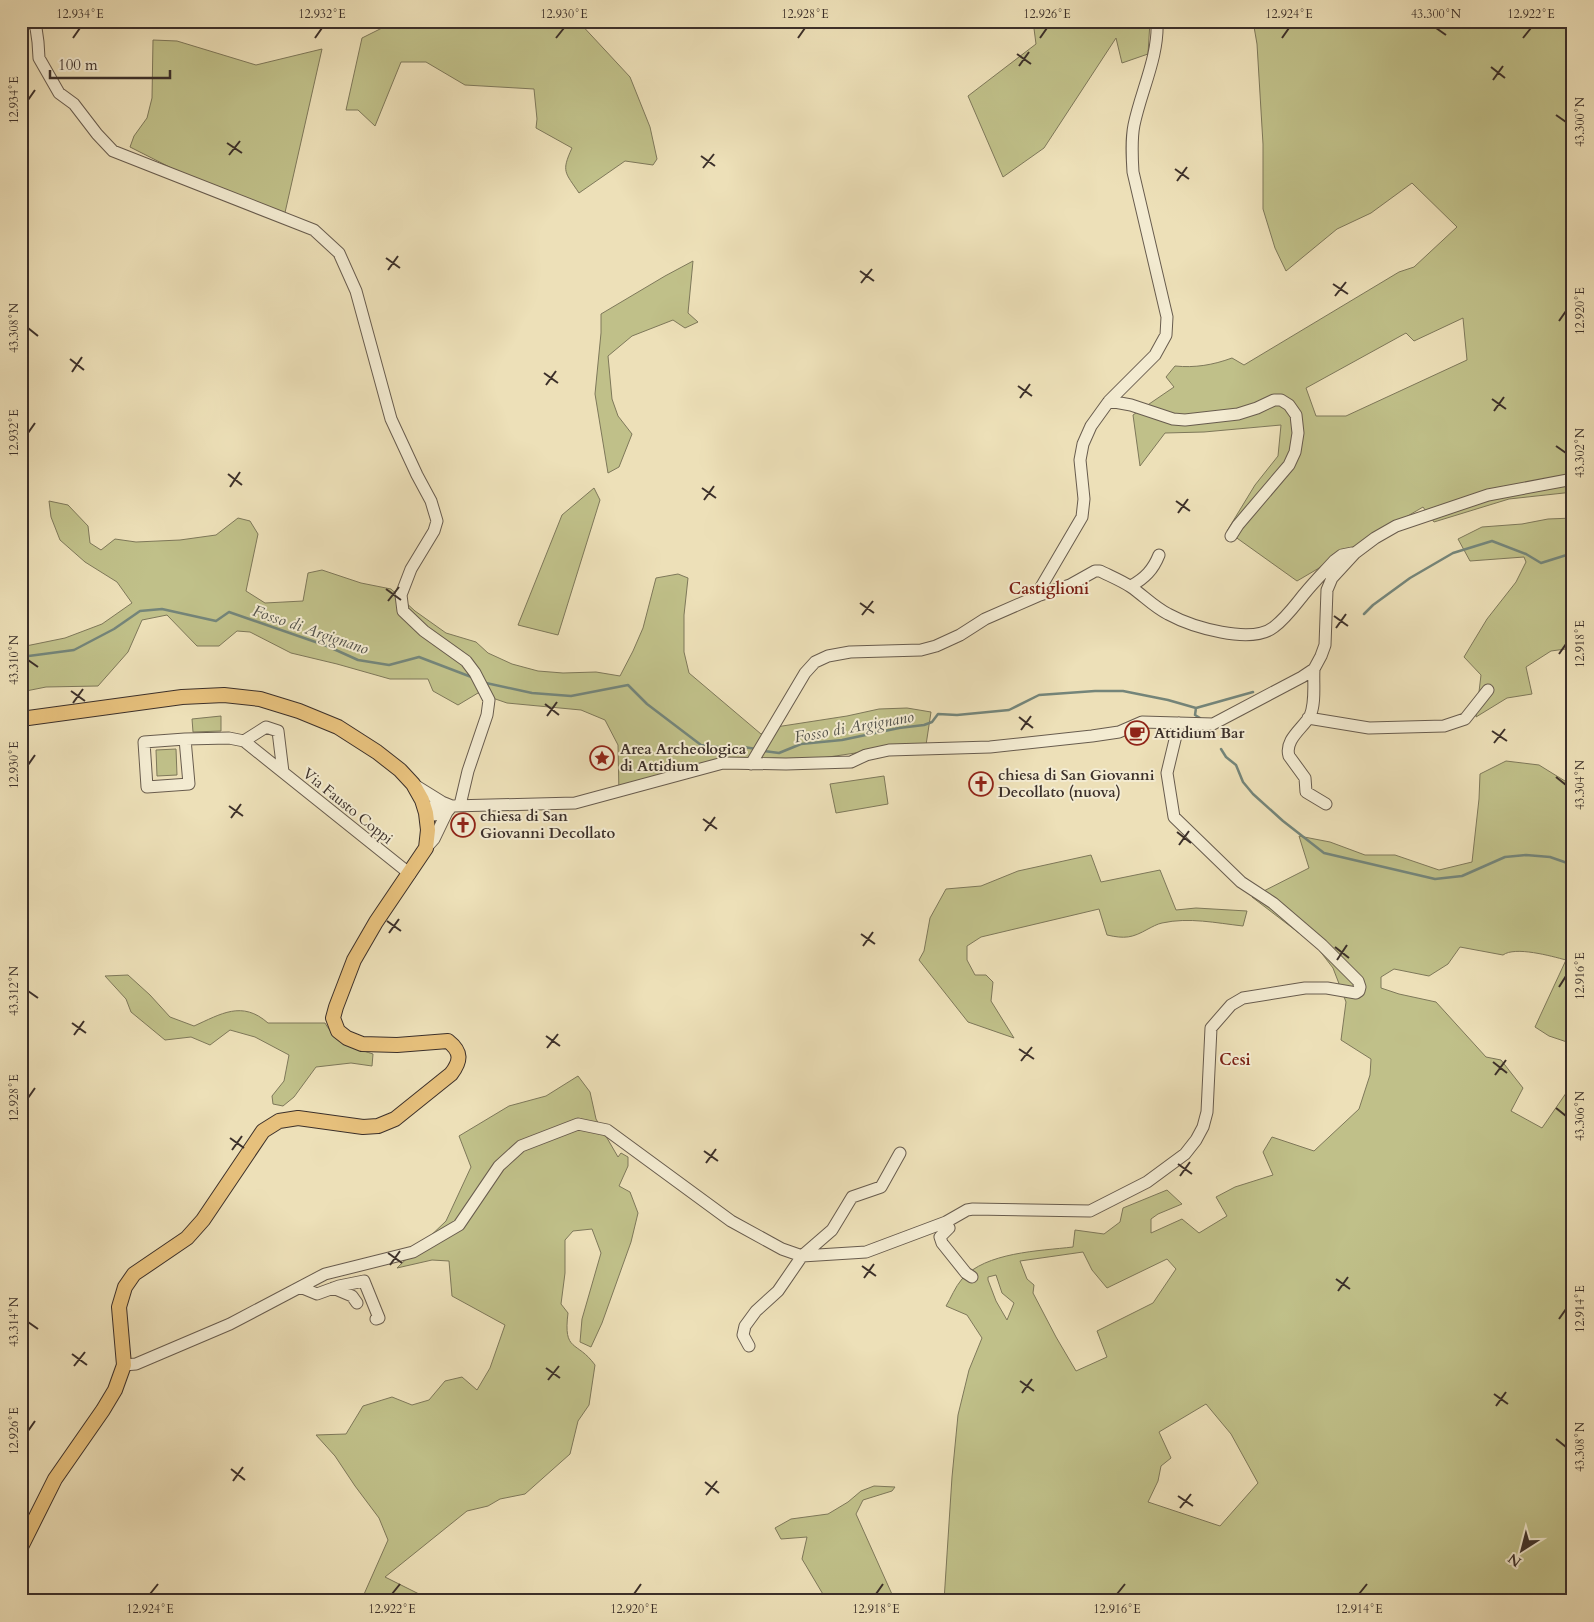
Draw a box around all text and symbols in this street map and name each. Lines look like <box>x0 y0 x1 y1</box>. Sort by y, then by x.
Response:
text: 12.934°E <box>56 6 104 22</box>
text: 12.932°E <box>298 6 346 22</box>
text: 12.930°E <box>540 6 588 22</box>
text: 12.928°E <box>781 6 829 22</box>
text: 12.926°E <box>1023 6 1071 22</box>
text: 12.924°E <box>1265 6 1313 22</box>
text: 43.300°N <box>1411 6 1462 22</box>
text: 12.922°E <box>1507 6 1555 22</box>
scale bar <box>50 48 170 80</box>
text: 100 m <box>58 55 98 75</box>
text: 12.934°E <box>6 76 22 124</box>
text: 43.300°N <box>1572 96 1588 147</box>
text: 12.920°E <box>1572 287 1588 335</box>
text: 43.308°N <box>6 302 22 353</box>
text: 12.932°E <box>6 409 22 457</box>
text: 43.302°N <box>1572 427 1588 478</box>
district label: Castiglioni <box>1009 578 1089 600</box>
water label: Fosso di Argignano <box>250 600 372 660</box>
text: 12.918°E <box>1572 620 1588 668</box>
text: 43.310°N <box>6 634 22 685</box>
water label: Fosso di Argignano <box>793 706 916 748</box>
cafe icon: Attidium Bar <box>1124 720 1150 746</box>
place label: Attidium Bar <box>1154 723 1245 743</box>
place label: Area Archeologica di Attidium <box>620 739 747 776</box>
text: 12.930°E <box>6 741 22 789</box>
place icon: Area Archeologica di Attidium <box>589 745 615 771</box>
text: 43.304°N <box>1572 759 1588 810</box>
street label: Via Fausto Coppi <box>299 763 397 849</box>
place label: chiesa di San Giovanni Decollato (nuova) <box>998 765 1155 802</box>
church icon: chiesa di San Giovanni Decollato (nuova) <box>968 771 994 797</box>
place label: chiesa di San Giovanni Decollato <box>480 806 615 843</box>
church icon: chiesa di San Giovanni Decollato <box>450 812 476 838</box>
text: 12.916°E <box>1572 952 1588 1000</box>
text: 43.312°N <box>6 965 22 1016</box>
district label: Cesi <box>1219 1049 1251 1071</box>
text: 12.928°E <box>6 1074 22 1122</box>
text: 43.306°N <box>1572 1090 1588 1141</box>
text: 12.914°E <box>1572 1285 1588 1333</box>
text: 43.314°N <box>6 1296 22 1347</box>
text: 12.926°E <box>6 1407 22 1455</box>
text: 43.308°N <box>1572 1421 1588 1472</box>
north arrow <box>1496 1524 1546 1574</box>
text: N <box>1504 1549 1525 1571</box>
text: 12.924°E <box>126 1601 174 1617</box>
text: 12.922°E <box>368 1601 416 1617</box>
text: 12.920°E <box>610 1601 658 1617</box>
text: 12.918°E <box>852 1601 900 1617</box>
text: 12.916°E <box>1093 1601 1141 1617</box>
text: 12.914°E <box>1335 1601 1383 1617</box>

